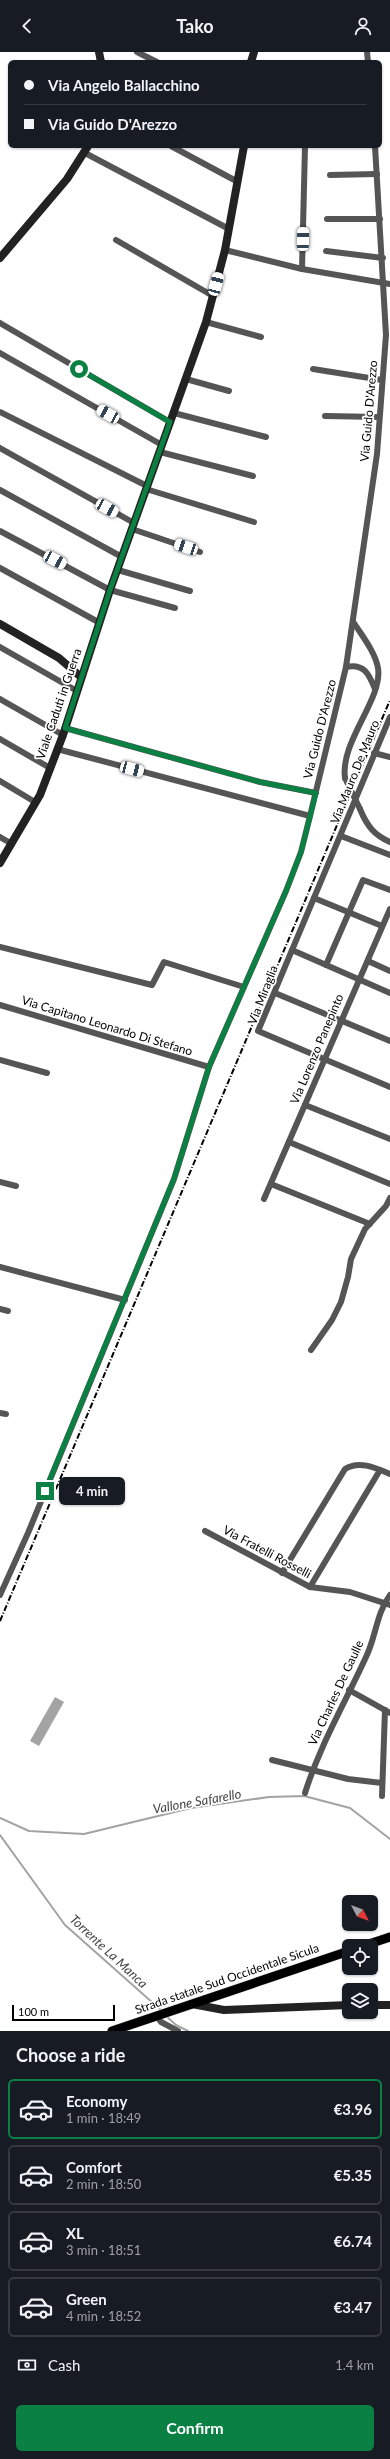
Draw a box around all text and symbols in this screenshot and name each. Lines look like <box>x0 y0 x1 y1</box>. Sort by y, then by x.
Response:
icon: back <box>16 15 38 37</box>
text: Tako <box>176 15 214 37</box>
icon: person <box>352 15 374 37</box>
text: Via Angelo Ballacchino <box>48 76 200 94</box>
text: Via Guido D'Arezzo <box>48 115 177 133</box>
car <box>297 227 309 251</box>
car <box>207 271 225 297</box>
street label: Via Guido D'Arezzo <box>357 359 380 462</box>
route start <box>70 360 88 378</box>
car <box>95 403 121 425</box>
car <box>94 497 120 519</box>
car <box>173 538 199 556</box>
car <box>42 549 68 571</box>
street label: Viale Caduti in Guerra <box>33 647 85 761</box>
street label: Via Guido D'Arezzo <box>300 677 339 780</box>
street label: Via Mauro De Mauro <box>327 718 382 826</box>
car <box>119 760 145 778</box>
street label: Via Miraglia <box>244 963 281 1027</box>
street label: Via Lorenzo Panepinto <box>287 991 347 1106</box>
street label: Via Capitano Leonardo Di Stefano <box>20 992 195 1059</box>
callout: 4 min <box>59 1477 125 1505</box>
route end <box>36 1482 54 1500</box>
text: 4 min <box>76 1483 108 1499</box>
street label: Via Fratelli Rosselli <box>220 1522 314 1581</box>
street label: Via Charles De Gaulle <box>305 1638 367 1748</box>
water label: Vallone Safarello <box>152 1785 243 1817</box>
north arrow <box>342 1895 378 1931</box>
map controls <box>342 1895 378 2019</box>
water label: Torrente La Manca <box>67 1911 151 1991</box>
button: locate <box>342 1939 378 1975</box>
street label: Strada statale Sud Occidentale Sicula <box>133 1940 321 2017</box>
button: layers <box>342 1983 378 2019</box>
scale bar <box>12 2003 115 2022</box>
text: 100 m <box>18 2005 49 2018</box>
text: Choose a ride <box>16 2044 125 2066</box>
icon: car <box>18 2091 54 2127</box>
text: Economy <box>66 2092 127 2110</box>
text: €3.96 <box>334 2100 372 2118</box>
text: 1 min · 18:49 <box>66 2110 141 2126</box>
icon: car <box>18 2157 54 2193</box>
text: Comfort <box>66 2158 122 2176</box>
text: €5.35 <box>334 2166 372 2184</box>
text: 2 min · 18:50 <box>66 2176 141 2192</box>
icon: car <box>18 2223 54 2259</box>
text: XL <box>66 2224 84 2242</box>
text: €6.74 <box>334 2232 372 2250</box>
text: 3 min · 18:51 <box>66 2242 141 2258</box>
icon: car <box>18 2289 54 2325</box>
text: Green <box>66 2290 107 2308</box>
text: €3.47 <box>334 2298 372 2316</box>
text: 4 min · 18:52 <box>66 2308 141 2324</box>
icon: cash <box>16 2354 38 2376</box>
text: Cash <box>48 2356 80 2374</box>
text: 1.4 km <box>335 2357 374 2373</box>
button: Confirm <box>16 2405 374 2451</box>

